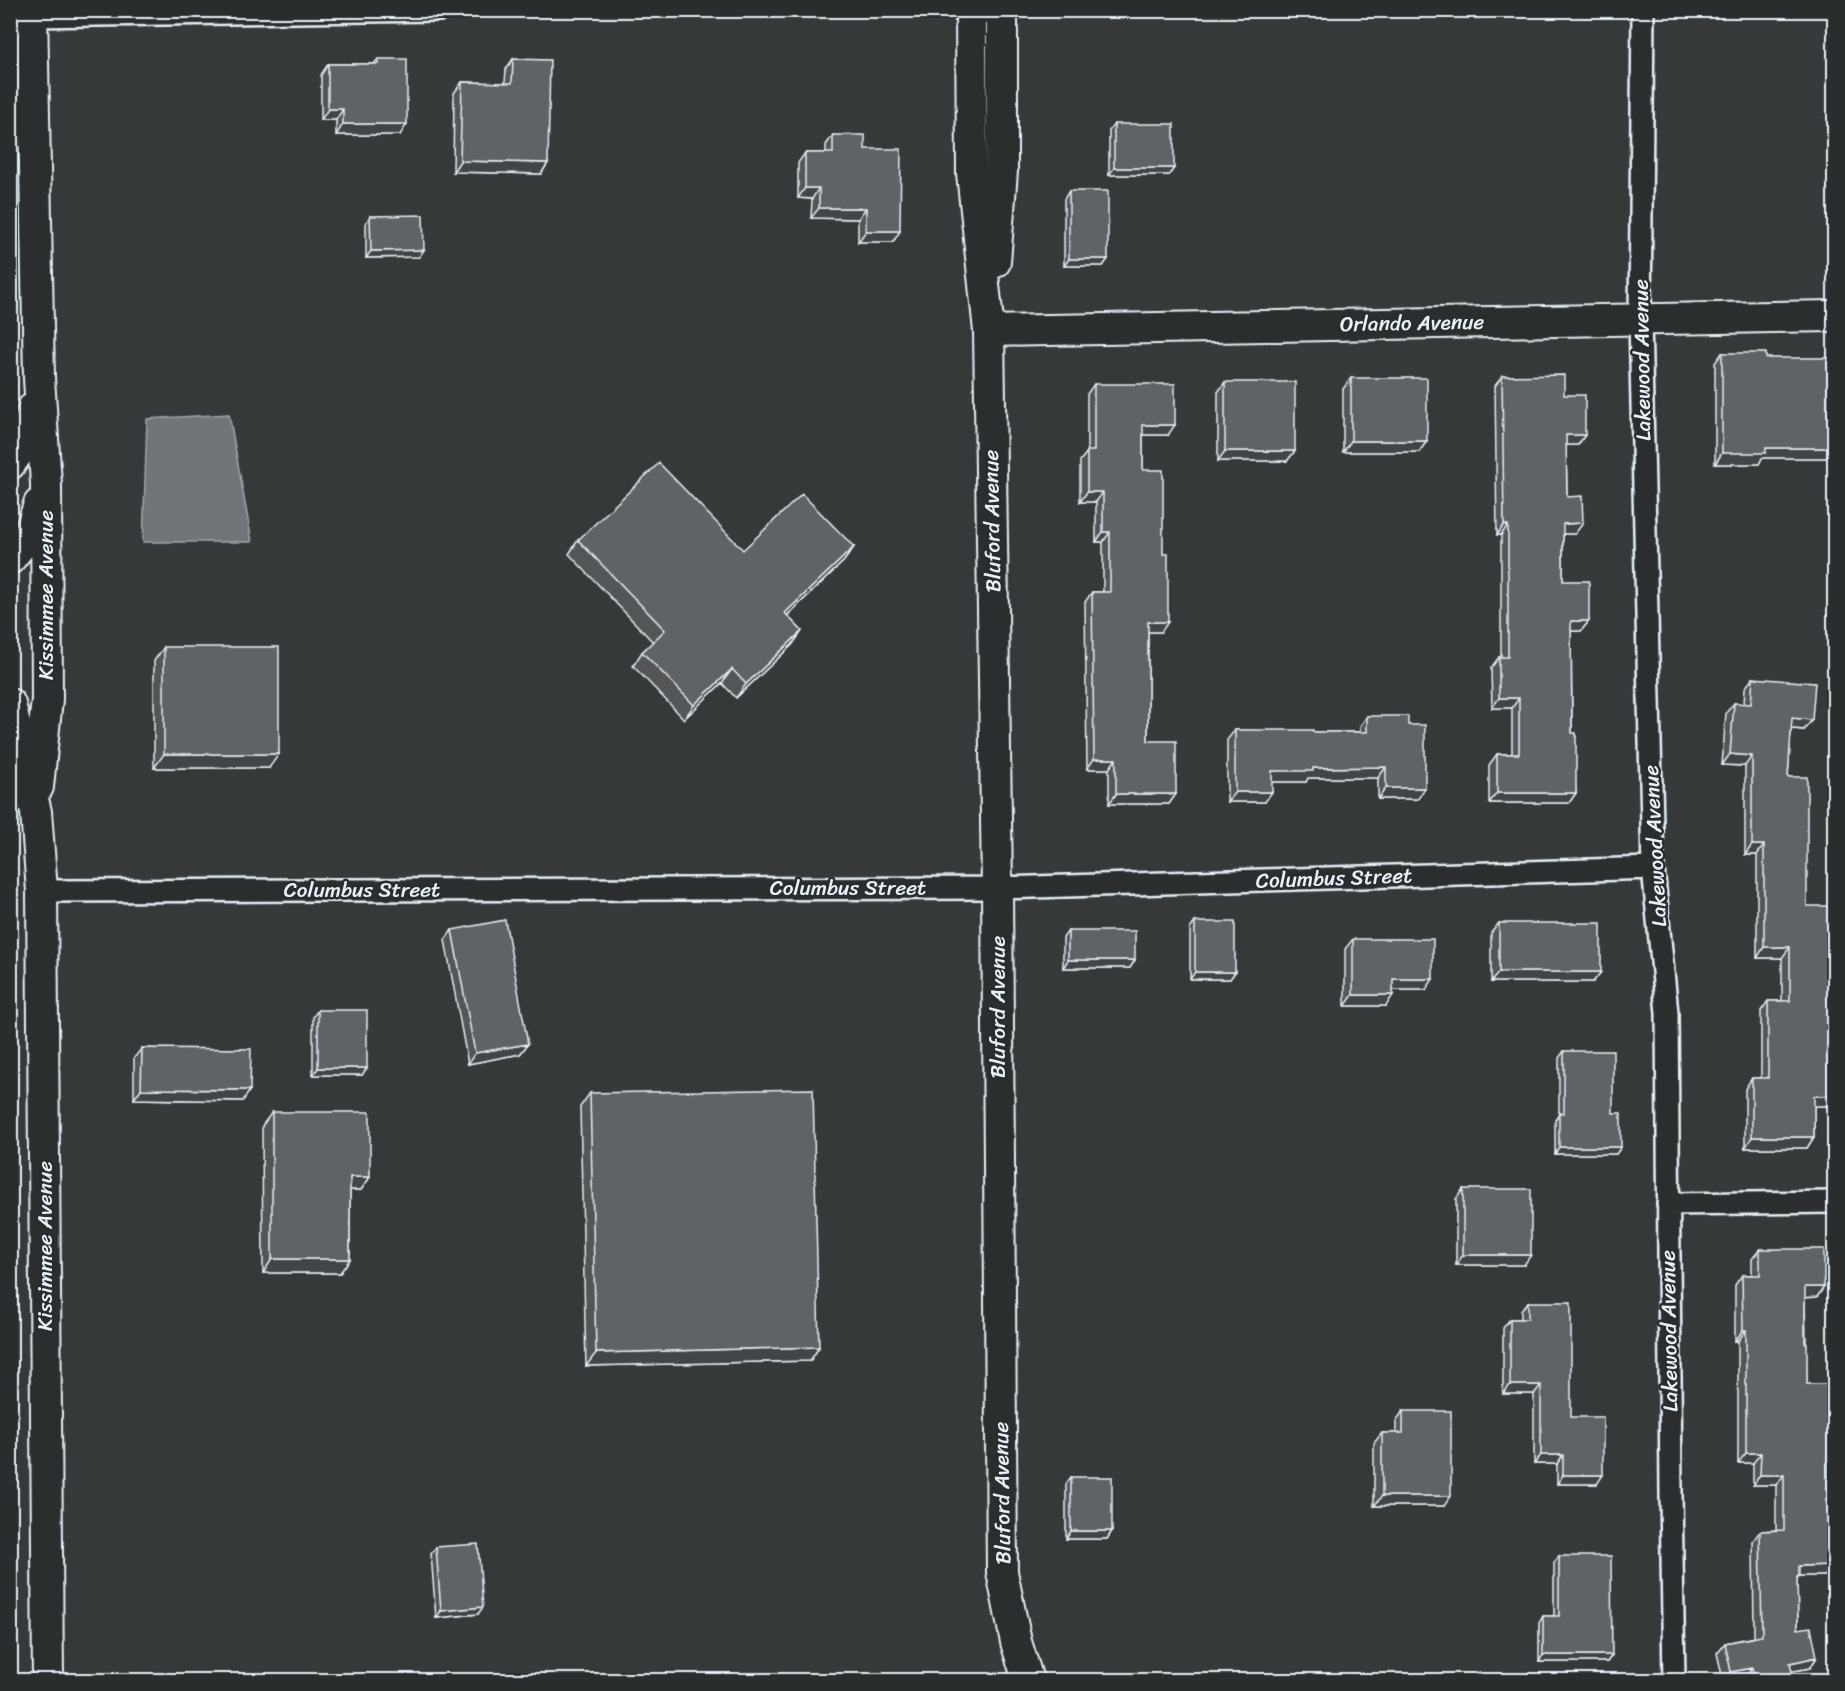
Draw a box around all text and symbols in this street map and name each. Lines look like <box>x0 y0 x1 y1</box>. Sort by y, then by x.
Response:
street label: Lakewood Avenue <box>1622 278 1662 441</box>
street label: Orlando Avenue <box>1339 303 1485 343</box>
street label: Bluford Avenue <box>972 449 1012 593</box>
street label: Kissimmee Avenue <box>27 510 65 680</box>
street label: Lakewood Avenue <box>1632 764 1678 928</box>
street label: Columbus Street <box>1255 856 1413 900</box>
street label: Columbus Street <box>770 869 926 907</box>
street label: Columbus Street <box>284 871 440 909</box>
street label: Bluford Avenue <box>979 936 1017 1078</box>
street label: Kissimmee Avenue <box>26 1161 64 1331</box>
street label: Lakewood Avenue <box>1649 1249 1689 1412</box>
street label: Bluford Avenue <box>982 1421 1022 1565</box>

